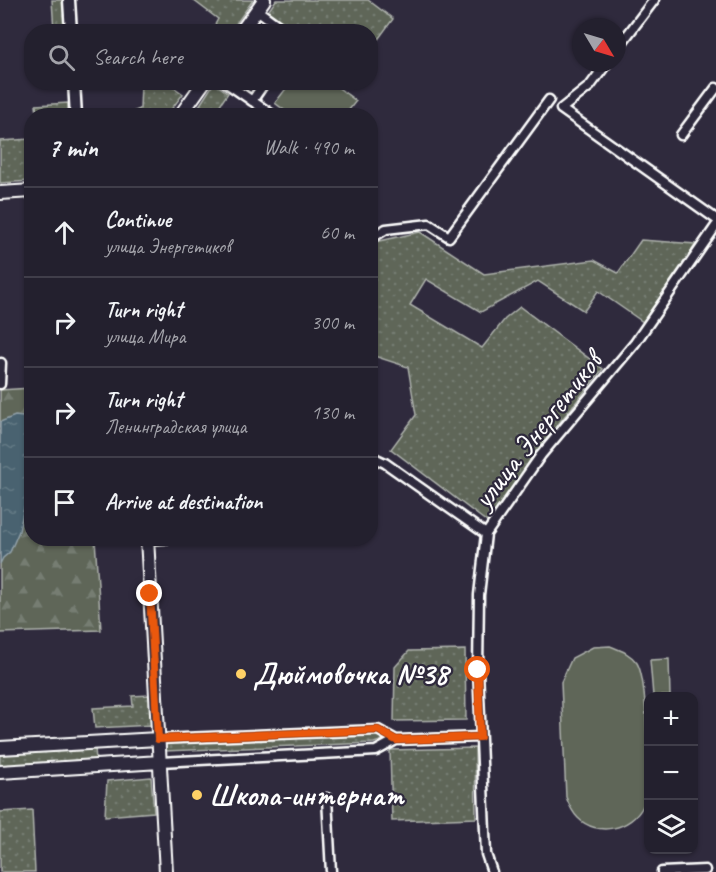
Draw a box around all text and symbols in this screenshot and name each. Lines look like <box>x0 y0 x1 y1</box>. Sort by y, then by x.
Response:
north arrow <box>572 18 626 72</box>
search box <box>24 24 378 90</box>
icon: search <box>45 41 78 74</box>
text: Search here <box>93 43 183 71</box>
text: 7 min <box>48 131 98 164</box>
text: Walk · 490 m <box>264 135 354 160</box>
text: Continue <box>105 206 171 234</box>
icon: ahead <box>48 216 81 249</box>
text: 60 m <box>320 220 354 245</box>
text: улица Энергетиков <box>105 234 231 259</box>
text: Turn right <box>105 296 182 324</box>
icon: right <box>48 306 81 339</box>
text: 300 m <box>311 310 354 335</box>
text: улица Мира <box>105 324 185 349</box>
street label: улица Энергетиков <box>463 340 613 518</box>
text: Turn right <box>105 386 182 414</box>
icon: right <box>48 396 81 429</box>
text: 130 m <box>311 400 354 425</box>
text: Ленинградская улица <box>105 414 247 439</box>
icon: arrive <box>48 486 81 519</box>
text: Arrive at destination <box>105 488 262 516</box>
route end <box>136 580 162 606</box>
place label: Дюймовочка №38 <box>253 655 451 693</box>
route start <box>464 656 490 682</box>
marker: Дюймовочка №38 <box>234 667 248 681</box>
map controls <box>644 692 698 854</box>
button: + <box>644 692 698 746</box>
button: − <box>644 746 698 800</box>
place label: Школа-интернат <box>209 776 405 814</box>
marker: Школа-интернат <box>190 788 204 802</box>
button: layers <box>644 800 698 854</box>

